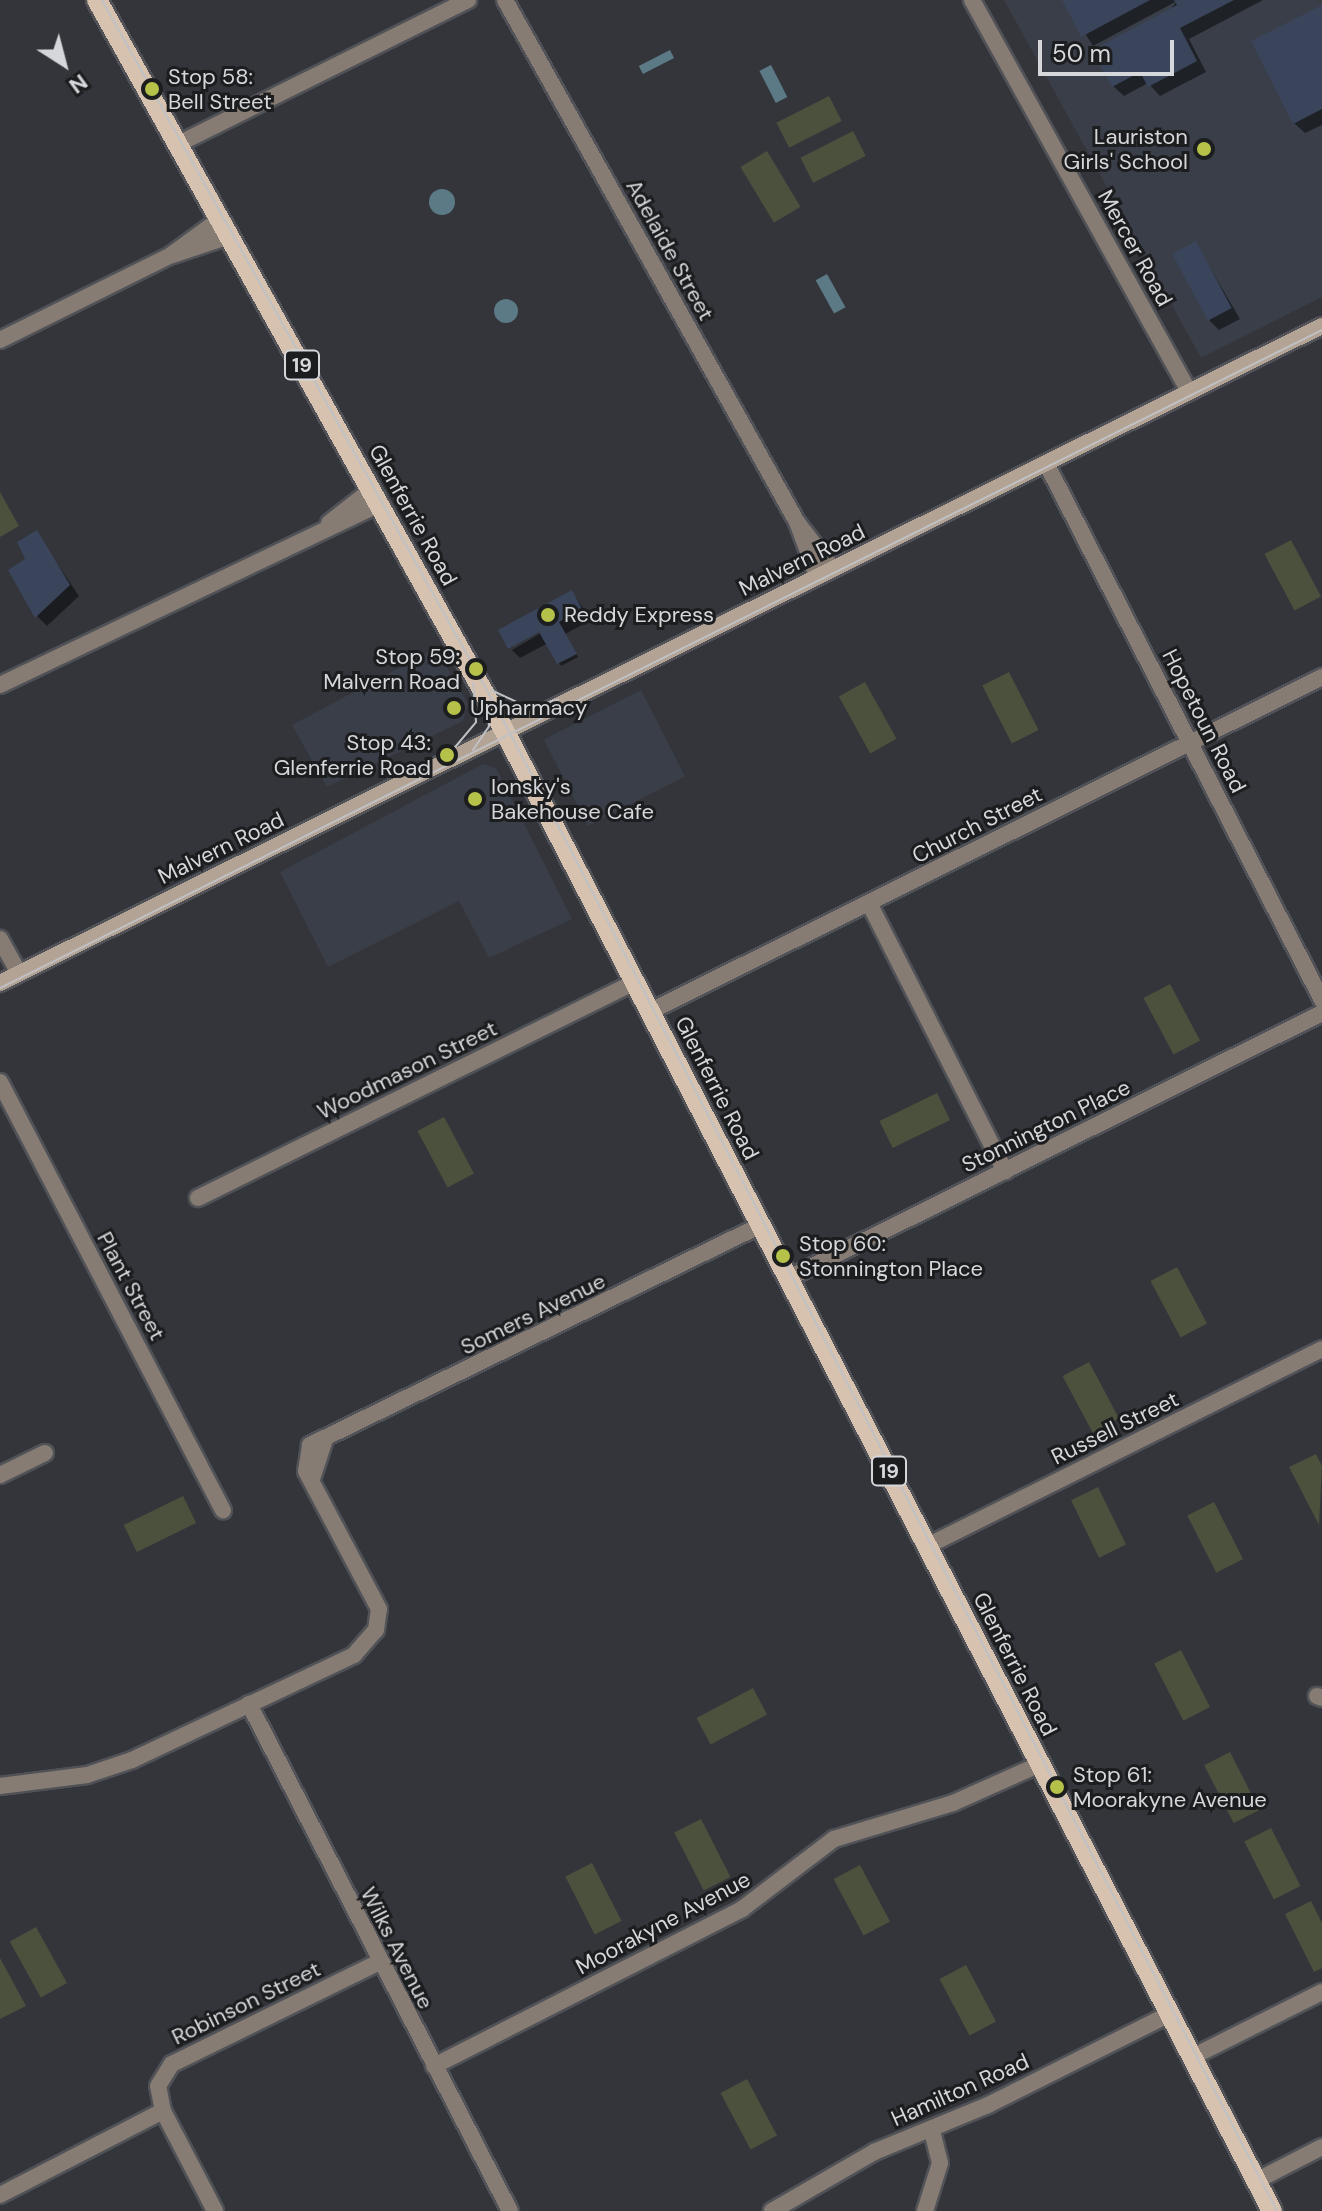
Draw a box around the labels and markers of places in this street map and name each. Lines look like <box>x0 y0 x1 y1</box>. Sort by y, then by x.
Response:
place label: Stop 58: Bell Street <box>168 63 272 114</box>
marker: Stop 58: Bell Street <box>143 80 161 98</box>
place label: Lauriston Girls' School <box>1064 123 1188 174</box>
marker: Lauriston Girls' School <box>1195 140 1213 158</box>
place label: Reddy Express <box>564 602 714 628</box>
marker: Reddy Express <box>539 606 557 624</box>
place label: Stop 59: Malvern Road <box>323 643 460 694</box>
marker: Stop 59: Malvern Road <box>467 660 485 678</box>
place label: Upharmacy <box>470 695 587 721</box>
marker: Upharmacy <box>445 699 463 717</box>
place label: Stop 43: Glenferrie Road <box>274 729 431 780</box>
marker: Stop 43: Glenferrie Road <box>438 746 456 764</box>
place label: Ionsky's Bakehouse Cafe <box>491 773 654 824</box>
marker: Ionsky's Bakehouse Cafe <box>466 790 484 808</box>
place label: Stop 60: Stonnington Place <box>799 1230 983 1282</box>
marker: Stop 60: Stonnington Place <box>774 1247 792 1265</box>
place label: Stop 61: Moorakyne Avenue <box>1073 1761 1267 1812</box>
marker: Stop 61: Moorakyne Avenue <box>1048 1778 1066 1796</box>

